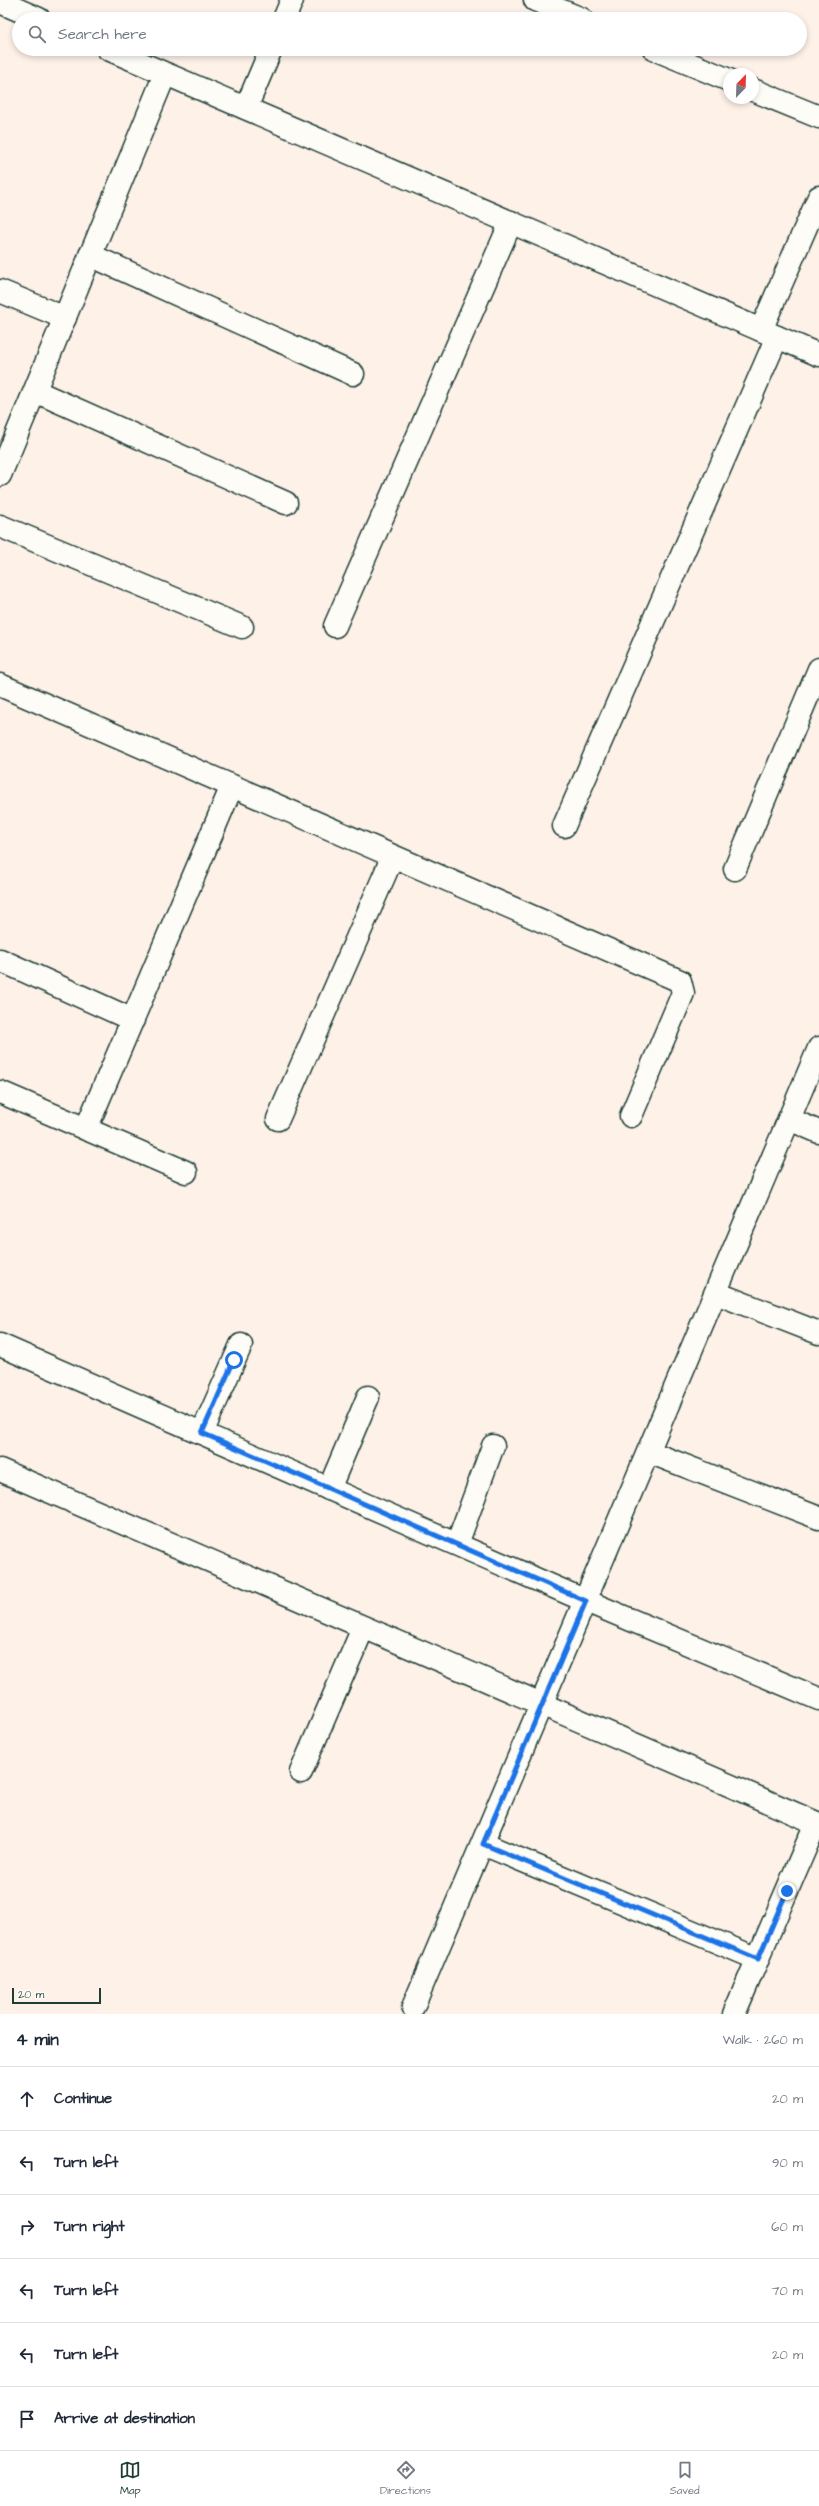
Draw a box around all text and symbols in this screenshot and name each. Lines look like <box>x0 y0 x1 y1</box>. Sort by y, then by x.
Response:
search box <box>12 12 807 56</box>
icon: search <box>26 23 48 45</box>
text: Search here <box>58 24 147 45</box>
north arrow <box>723 68 759 104</box>
route start <box>225 1351 243 1369</box>
route end <box>778 1882 796 1900</box>
scale bar <box>12 1986 101 2005</box>
text: 20 m <box>18 1987 44 2002</box>
text: 4 min <box>16 2028 59 2052</box>
text: Walk · 260 m <box>723 2031 803 2049</box>
icon: ahead <box>16 2088 38 2110</box>
text: Continue <box>54 2088 112 2109</box>
text: 20 m <box>772 2090 803 2108</box>
icon: left <box>16 2152 38 2174</box>
text: Turn left <box>54 2152 118 2173</box>
text: 90 m <box>772 2154 803 2172</box>
icon: right <box>16 2216 38 2238</box>
text: Turn right <box>54 2216 125 2237</box>
text: 60 m <box>771 2218 803 2236</box>
icon: left <box>16 2280 38 2302</box>
text: Turn left <box>54 2280 118 2301</box>
text: 70 m <box>771 2282 803 2300</box>
icon: left <box>16 2344 38 2366</box>
text: Turn left <box>54 2344 118 2365</box>
text: 20 m <box>772 2346 803 2364</box>
icon: arrive <box>16 2408 38 2430</box>
text: Arrive at destination <box>54 2408 195 2429</box>
tab: Map <box>119 2459 141 2498</box>
tab: Directions <box>380 2459 431 2498</box>
tab: Saved <box>670 2459 700 2498</box>

